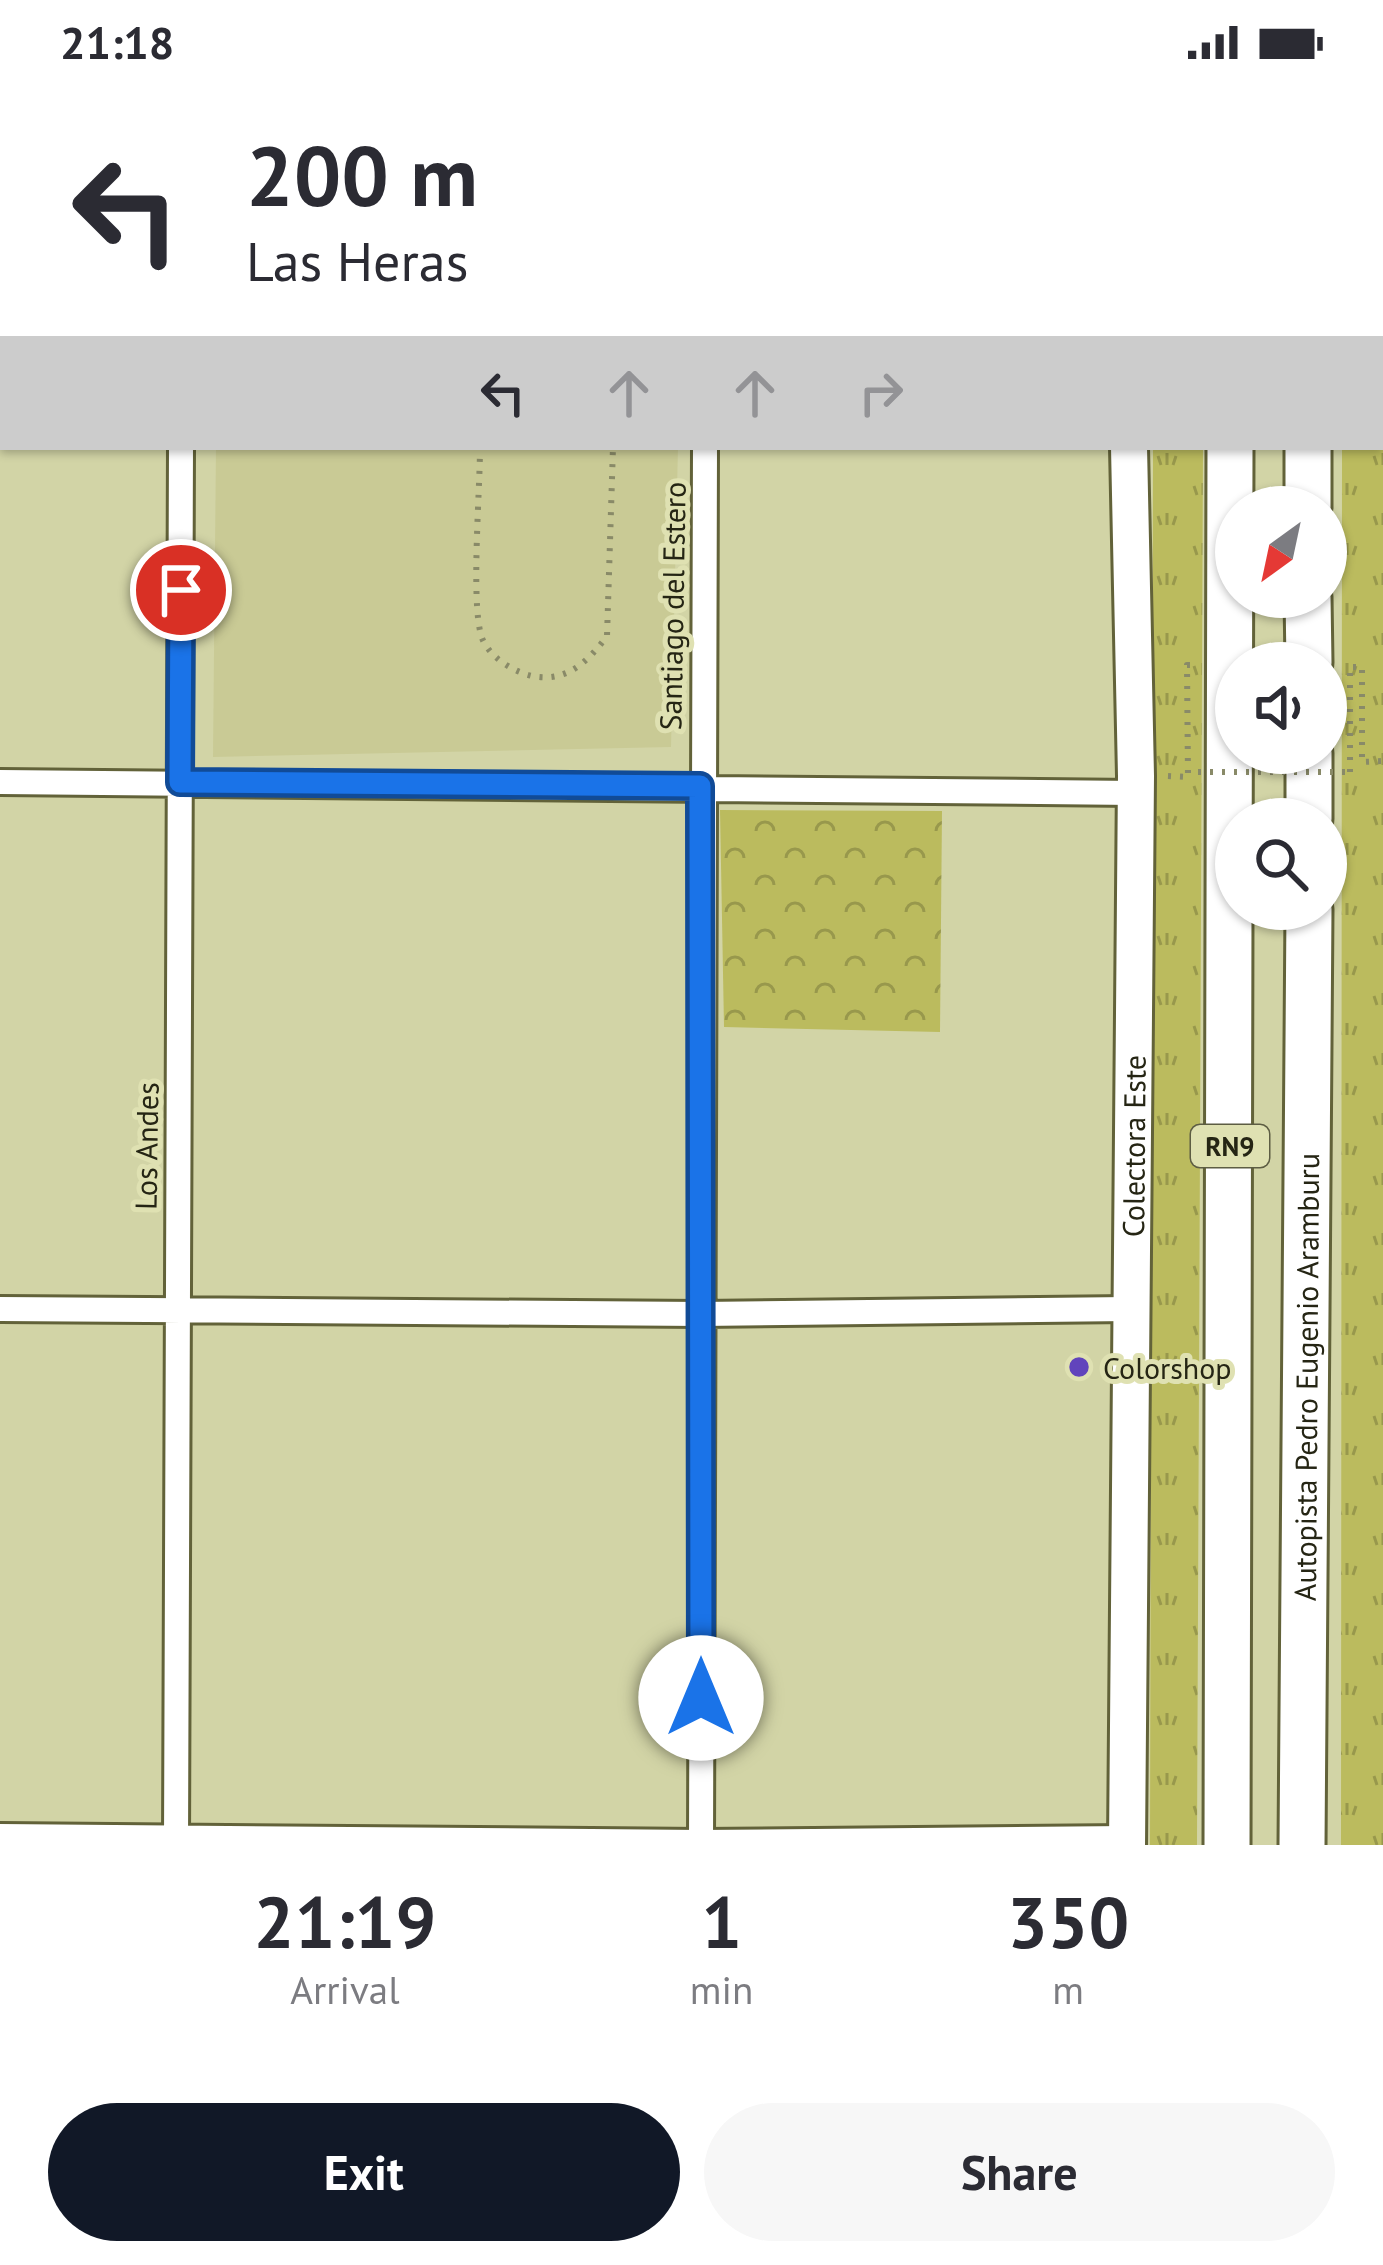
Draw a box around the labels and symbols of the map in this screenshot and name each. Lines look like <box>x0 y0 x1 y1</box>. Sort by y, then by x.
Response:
street label: Santiago del Estero <box>650 481 694 731</box>
north arrow <box>1215 486 1347 618</box>
pin <box>130 539 232 641</box>
street label: Colectora Este <box>1113 1055 1153 1237</box>
street label: Los Andes <box>125 1082 167 1210</box>
road number: RN9 <box>1191 1125 1269 1167</box>
street label: Autopista Pedro Eugenio Aramburu <box>1284 1153 1327 1601</box>
place label: Colorshop <box>1103 1348 1232 1387</box>
marker: Colorshop <box>1066 1354 1092 1380</box>
position arrow <box>638 1635 764 1761</box>

